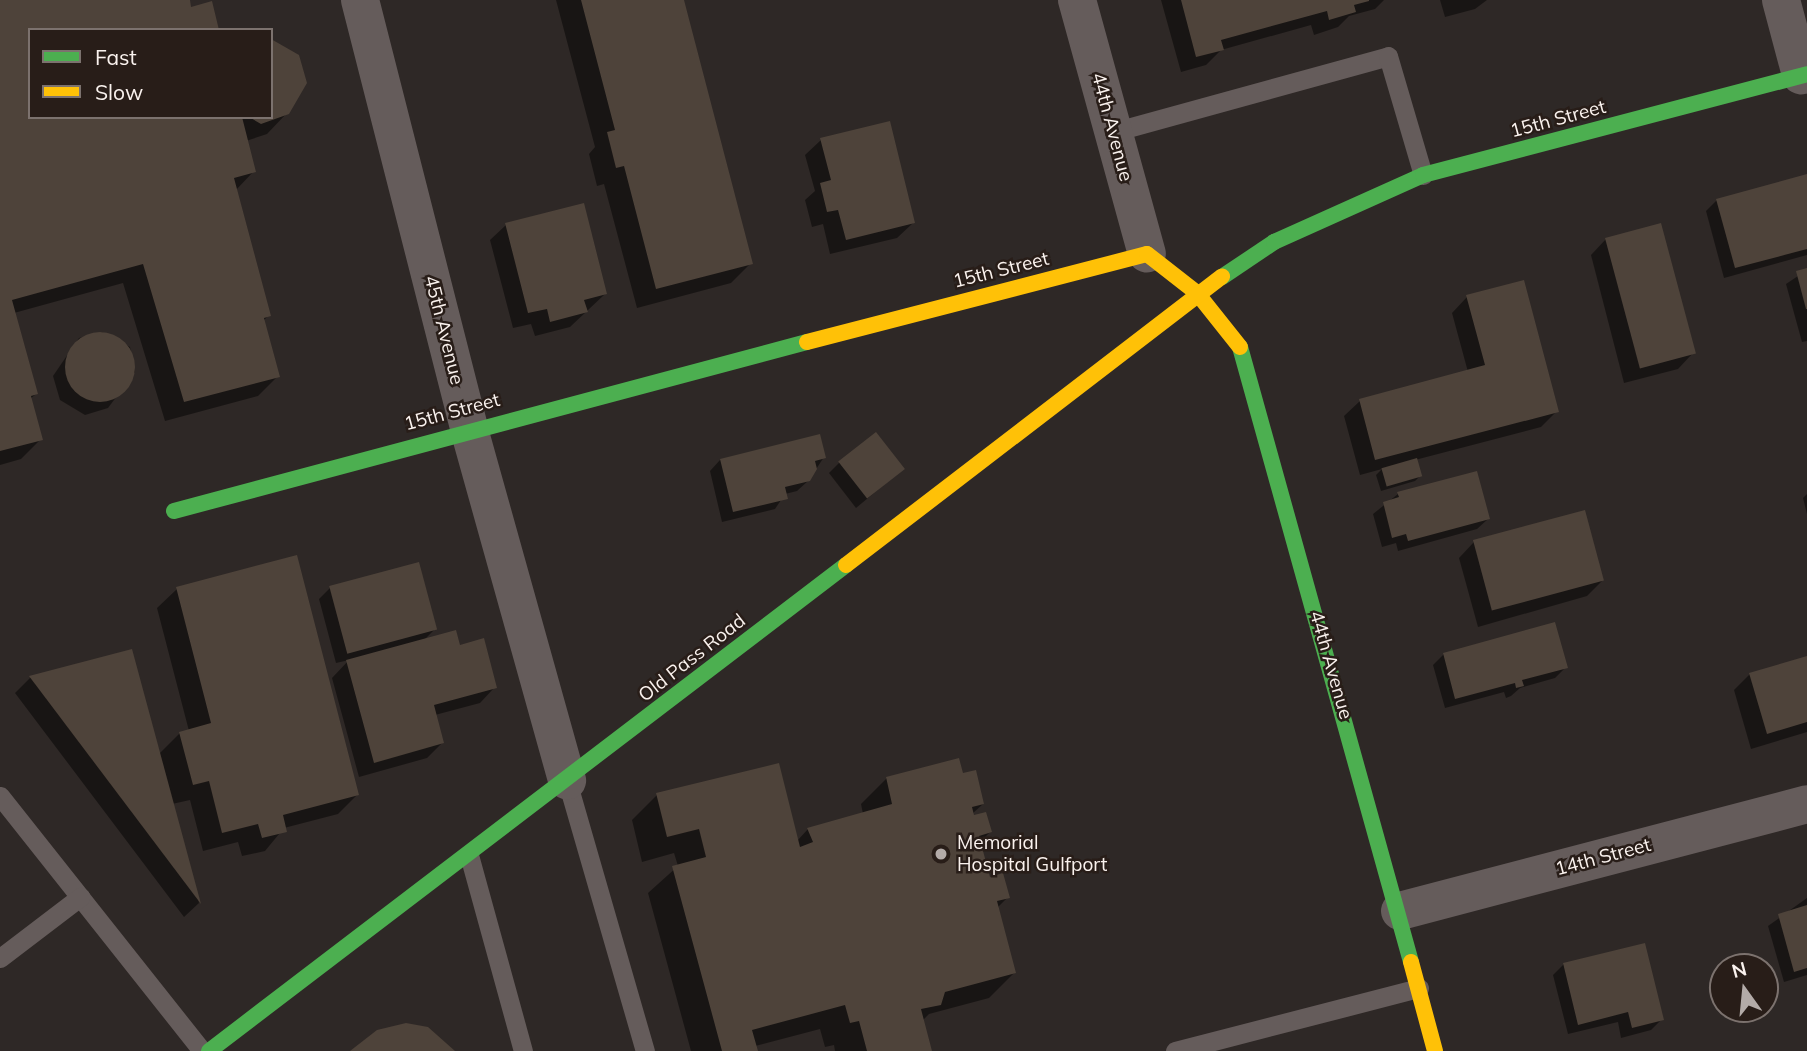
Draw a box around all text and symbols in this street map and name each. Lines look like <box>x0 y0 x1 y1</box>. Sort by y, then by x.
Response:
legend <box>28 28 273 119</box>
text: Fast <box>95 44 137 70</box>
street label: 44th Avenue <box>1087 70 1137 184</box>
text: Slow <box>95 79 143 105</box>
street label: 15th Street <box>1508 95 1608 143</box>
street label: 15th Street <box>951 247 1051 293</box>
street label: 45th Avenue <box>419 273 469 387</box>
street label: 15th Street <box>402 388 502 436</box>
street label: 44th Avenue <box>1305 608 1357 722</box>
street label: Old Pass Road <box>634 609 750 707</box>
place label: Memorial Hospital Gulfport <box>957 832 1107 876</box>
street label: 14th Street <box>1553 833 1653 881</box>
marker: Memorial Hospital Gulfport <box>931 844 951 864</box>
north arrow <box>1709 953 1779 1023</box>
text: N <box>1729 956 1749 983</box>

